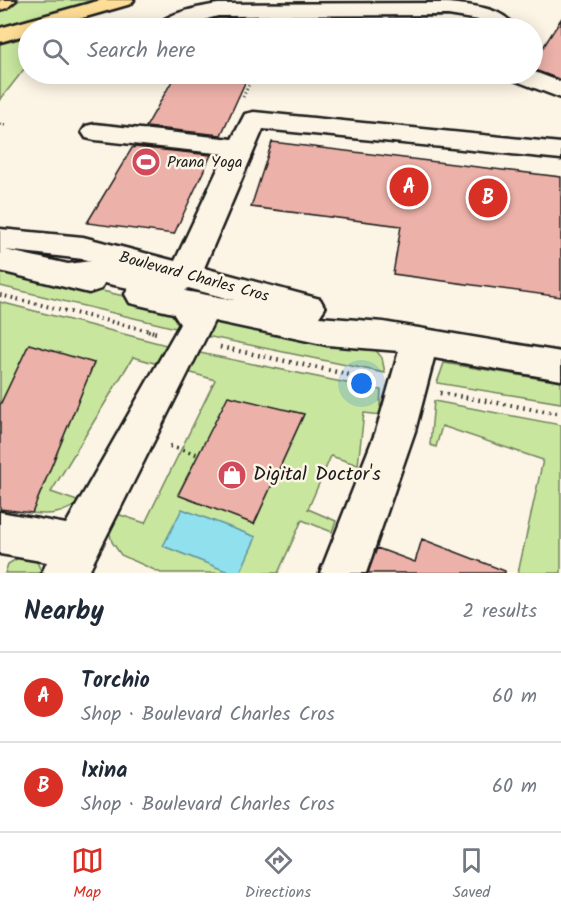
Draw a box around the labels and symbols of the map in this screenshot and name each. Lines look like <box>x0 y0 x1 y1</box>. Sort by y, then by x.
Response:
sports icon: Prana Yoga <box>130 146 162 178</box>
place label: Prana Yoga <box>167 150 243 175</box>
pin: A <box>390 164 428 210</box>
pin: B <box>468 176 508 220</box>
street label: Boulevard Charles Cros <box>116 245 272 309</box>
your location <box>347 369 376 398</box>
shop icon: Digital Doctor's <box>216 459 248 491</box>
place label: Digital Doctor's <box>253 459 381 491</box>

